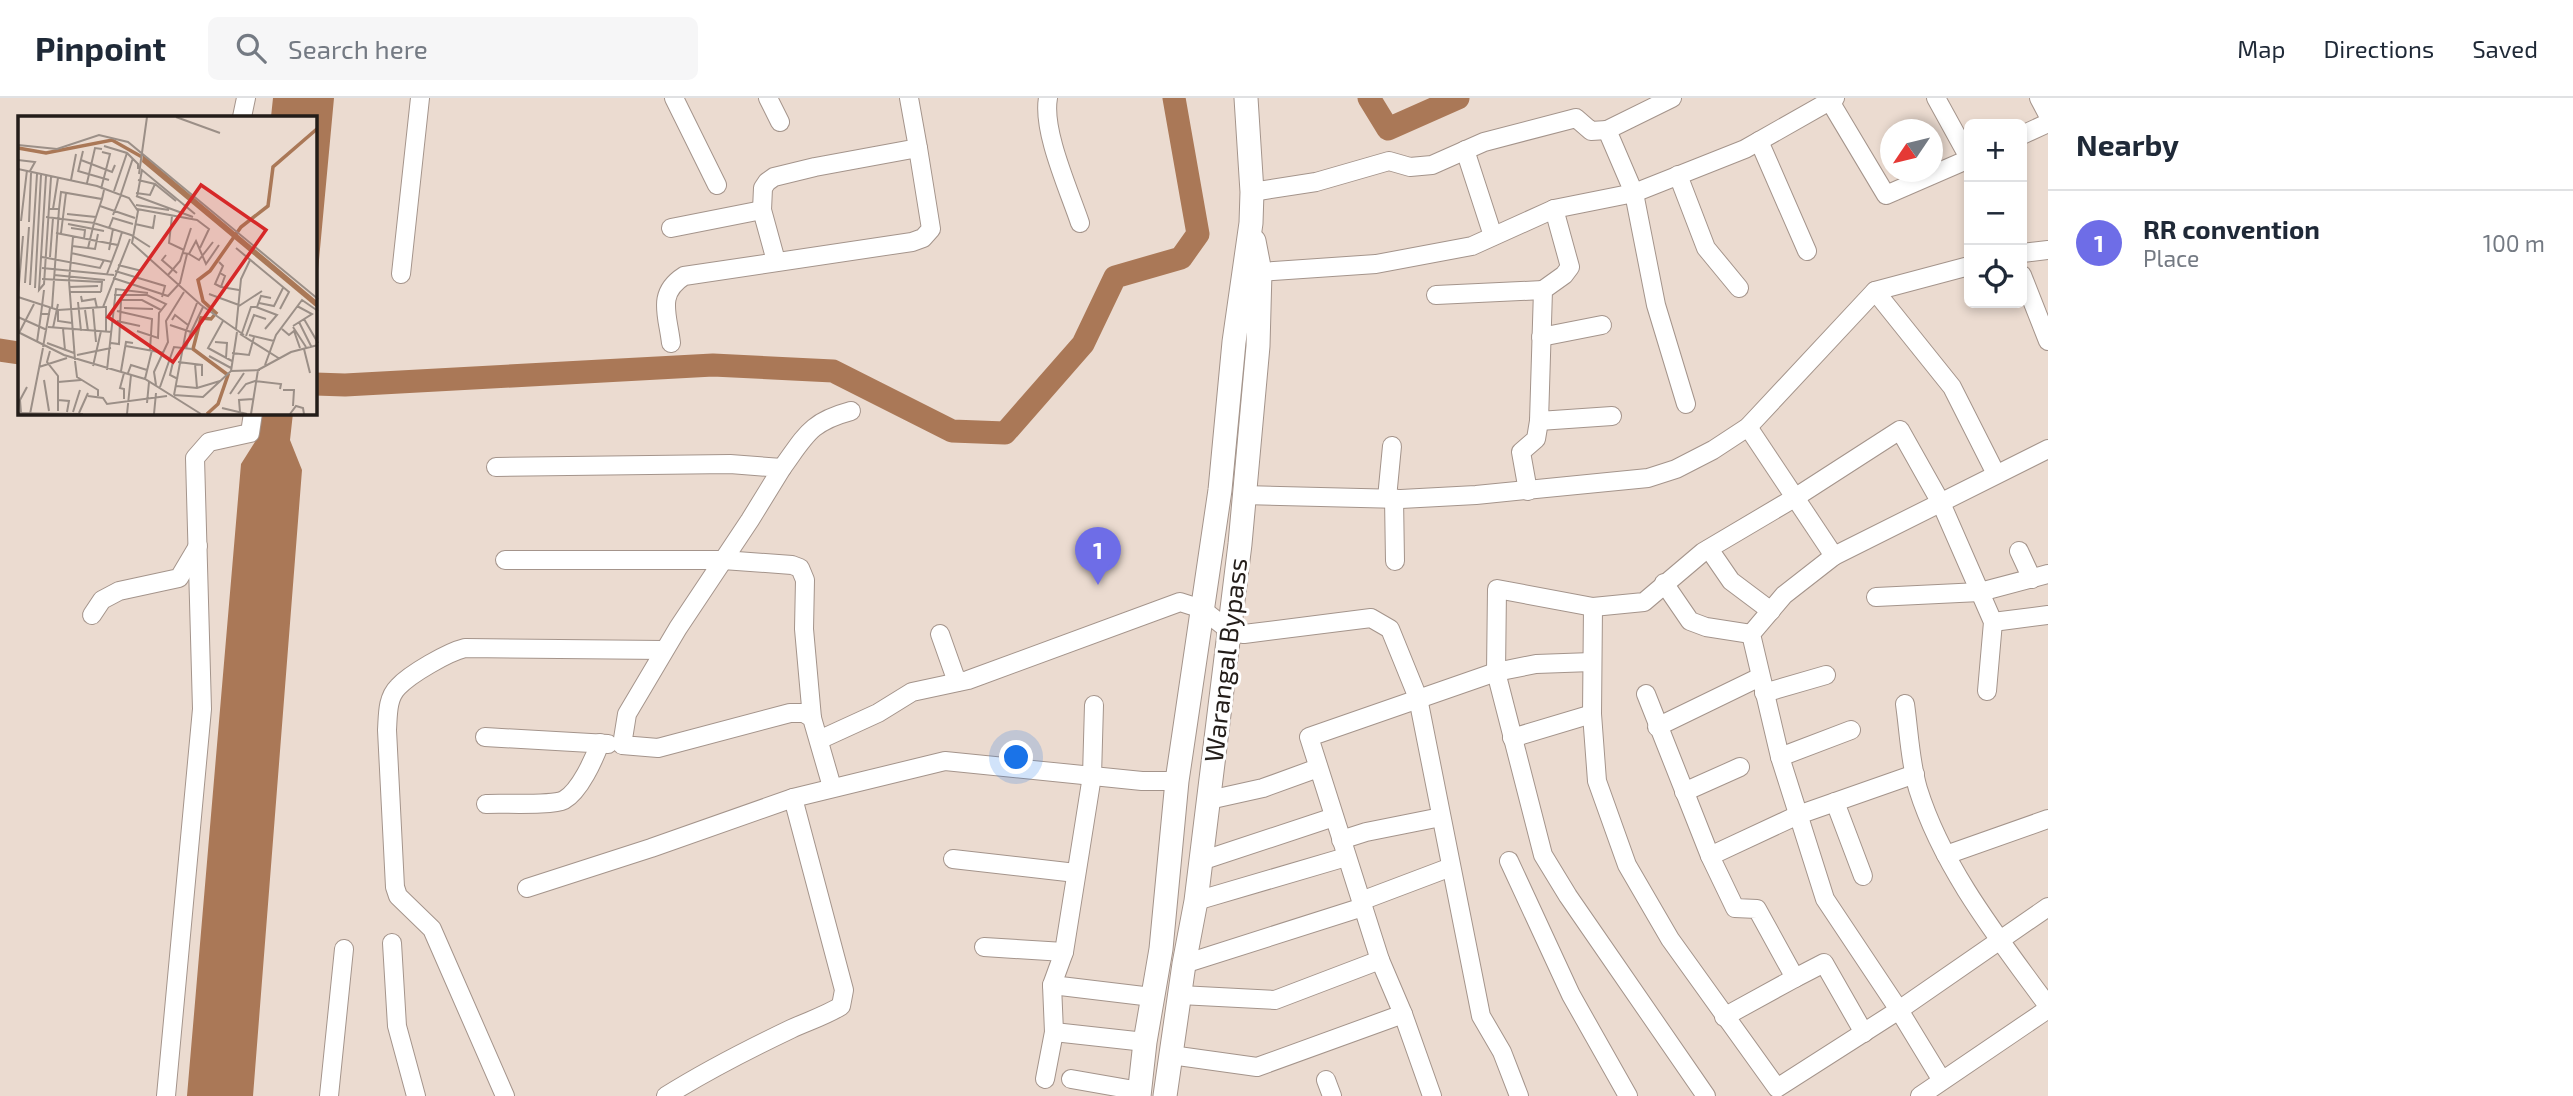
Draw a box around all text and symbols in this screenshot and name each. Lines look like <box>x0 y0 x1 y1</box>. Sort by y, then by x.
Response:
search box <box>208 17 698 80</box>
text: Pinpoint <box>35 28 166 68</box>
icon: search <box>232 29 270 67</box>
text: Search here <box>288 33 428 64</box>
text: Map <box>2237 34 2285 63</box>
text: Directions <box>2323 34 2434 63</box>
text: Saved <box>2472 34 2538 63</box>
inset map <box>18 116 317 415</box>
north arrow <box>1880 119 1943 182</box>
map controls <box>1964 119 2027 308</box>
button: + <box>1964 119 2027 182</box>
text: Nearby <box>2076 126 2179 162</box>
button: − <box>1964 182 2027 245</box>
text: RR convention <box>2143 213 2320 244</box>
text: 1 <box>2094 229 2104 257</box>
text: 100 m <box>2483 229 2545 257</box>
text: Place <box>2143 244 2199 272</box>
button: locate <box>1964 245 2027 308</box>
pin: 1 <box>1075 527 1121 585</box>
street label: Warangal Bypass <box>1197 556 1252 764</box>
your location <box>999 740 1033 774</box>

